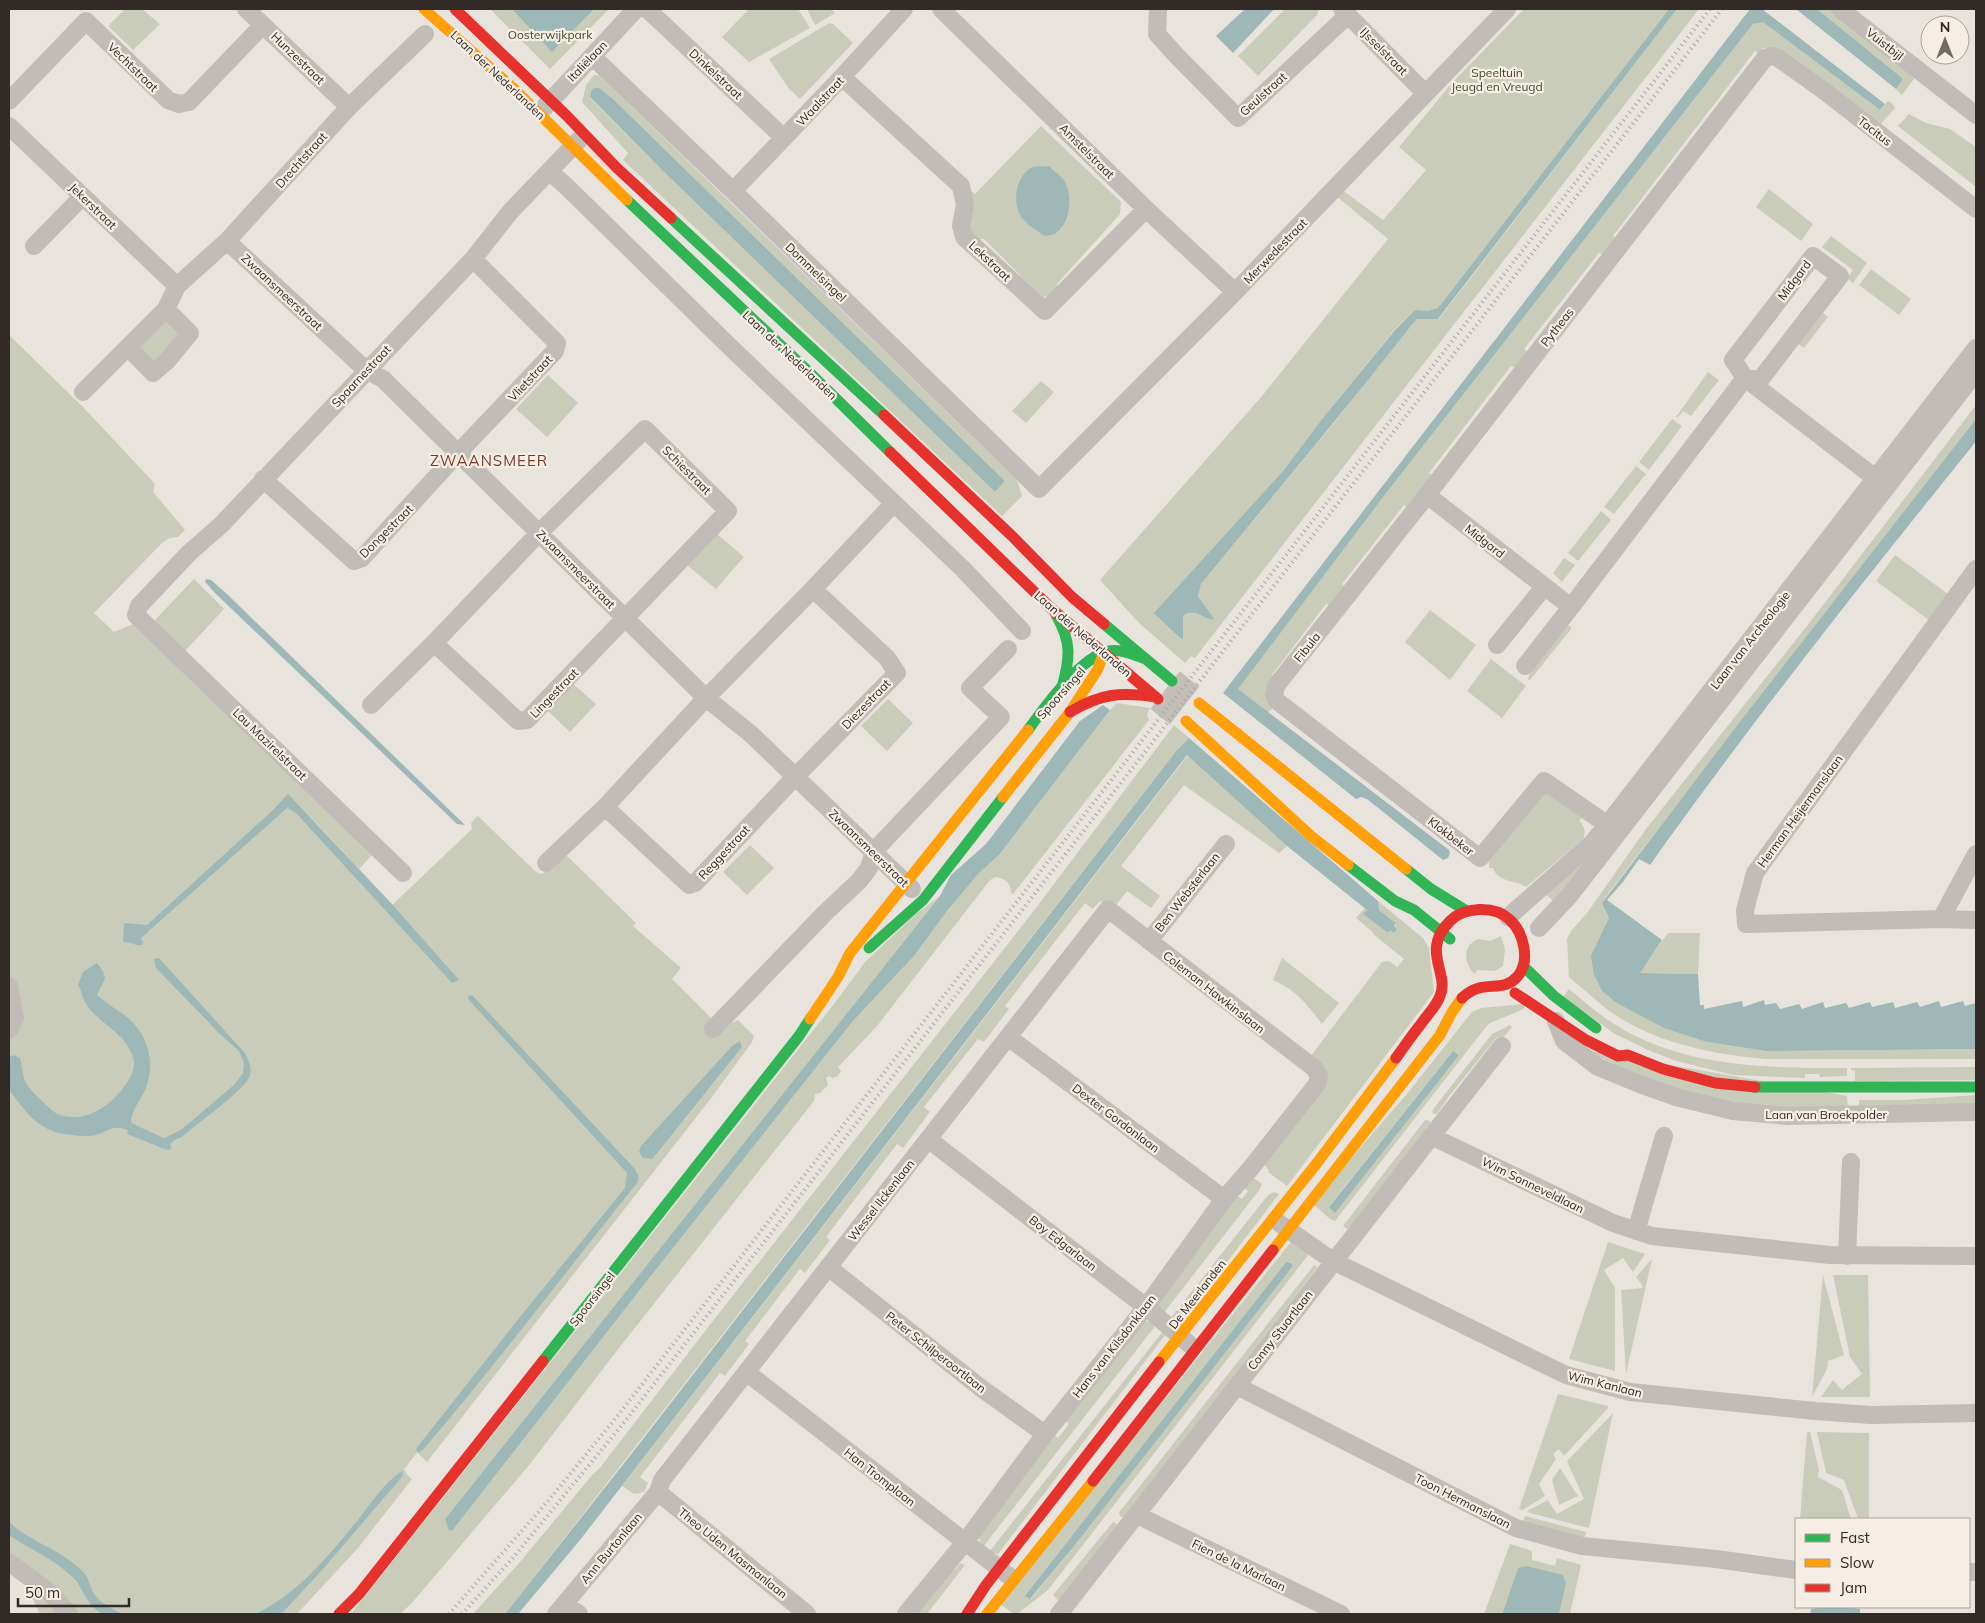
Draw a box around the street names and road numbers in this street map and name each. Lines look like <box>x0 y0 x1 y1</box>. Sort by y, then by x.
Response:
street label: IJsselstraat <box>1357 24 1411 78</box>
street label: Vuistbijl <box>1863 25 1907 63</box>
street label: Laan der Nederlanden <box>448 27 548 123</box>
street label: Hunzestraat <box>268 29 328 87</box>
street label: Italiëlaan <box>564 37 610 85</box>
street label: Vechtstraat <box>105 39 161 95</box>
street label: Dinkelstraat <box>686 46 746 102</box>
street label: Geulstraat <box>1236 69 1290 119</box>
street label: Waalstraat <box>793 73 847 129</box>
street label: Tacitus <box>1855 113 1895 149</box>
street label: Amstelstraat <box>1056 120 1118 182</box>
street label: Drechtstraat <box>272 129 330 191</box>
street label: Jekerstraat <box>66 180 120 232</box>
street label: Merwedestraat <box>1240 215 1310 287</box>
street label: Lekstraat <box>966 238 1014 284</box>
street label: Dommelsingel <box>782 239 850 305</box>
street label: Zwaansmeerstraat <box>238 251 326 333</box>
street label: Midgard <box>1774 257 1814 303</box>
street label: Pytheas <box>1537 305 1577 349</box>
street label: Laan der Nederlanden <box>740 307 840 403</box>
street label: Spaarnestraat <box>328 342 394 410</box>
street label: Vlietstraat <box>505 352 555 404</box>
street label: Schiestraat <box>659 442 715 498</box>
street label: Dongestraat <box>356 501 416 561</box>
street label: Midgard <box>1462 521 1508 561</box>
street label: Zwaansmeerstraat <box>533 526 619 612</box>
street label: Laan der Nederlanden <box>1031 588 1135 680</box>
street label: Laan van Archeologie <box>1707 588 1793 692</box>
street label: Fibula <box>1291 629 1323 665</box>
street label: Spoorsingel <box>1034 664 1088 722</box>
street label: Lingestraat <box>527 665 581 721</box>
street label: Diezestraat <box>838 676 894 732</box>
street label: Lau Mazirelstraat <box>230 705 310 783</box>
street label: Herman Heijermanslaan <box>1754 752 1846 870</box>
street label: Zwaansmeerstraat <box>826 806 912 890</box>
street label: Klokbeker <box>1425 813 1477 859</box>
street label: Reggestraat <box>695 822 753 882</box>
street label: Ben Websterlaan <box>1151 849 1223 935</box>
street label: Coleman Hawkinslaan <box>1160 948 1268 1036</box>
street label: Dexter Gordonlaan <box>1069 1080 1163 1156</box>
street label: Laan van Broekpolder <box>1765 1107 1887 1122</box>
street label: Wim Sonneveldlaan <box>1479 1154 1587 1216</box>
street label: Wessel Ilckenlaan <box>844 1156 918 1244</box>
street label: Boy Edgarlaan <box>1026 1212 1100 1274</box>
street label: De Meerlanden <box>1165 1256 1229 1332</box>
street label: Spoorsingel <box>566 1269 618 1329</box>
street label: Conny Stuartlaan <box>1244 1287 1316 1373</box>
street label: Hans van Kilsdonklaan <box>1069 1291 1159 1401</box>
street label: Peter Schilperoortlaan <box>883 1308 989 1396</box>
street label: Wim Kanlaan <box>1566 1368 1644 1400</box>
street label: Han Tromplaan <box>841 1445 919 1509</box>
street label: Toon Hermanslaan <box>1413 1470 1513 1532</box>
street label: Theo Uden Masmanlaan <box>675 1504 791 1602</box>
street label: Ann Burtonlaan <box>577 1509 645 1587</box>
street label: Fien de la Marlaan <box>1190 1536 1288 1594</box>

